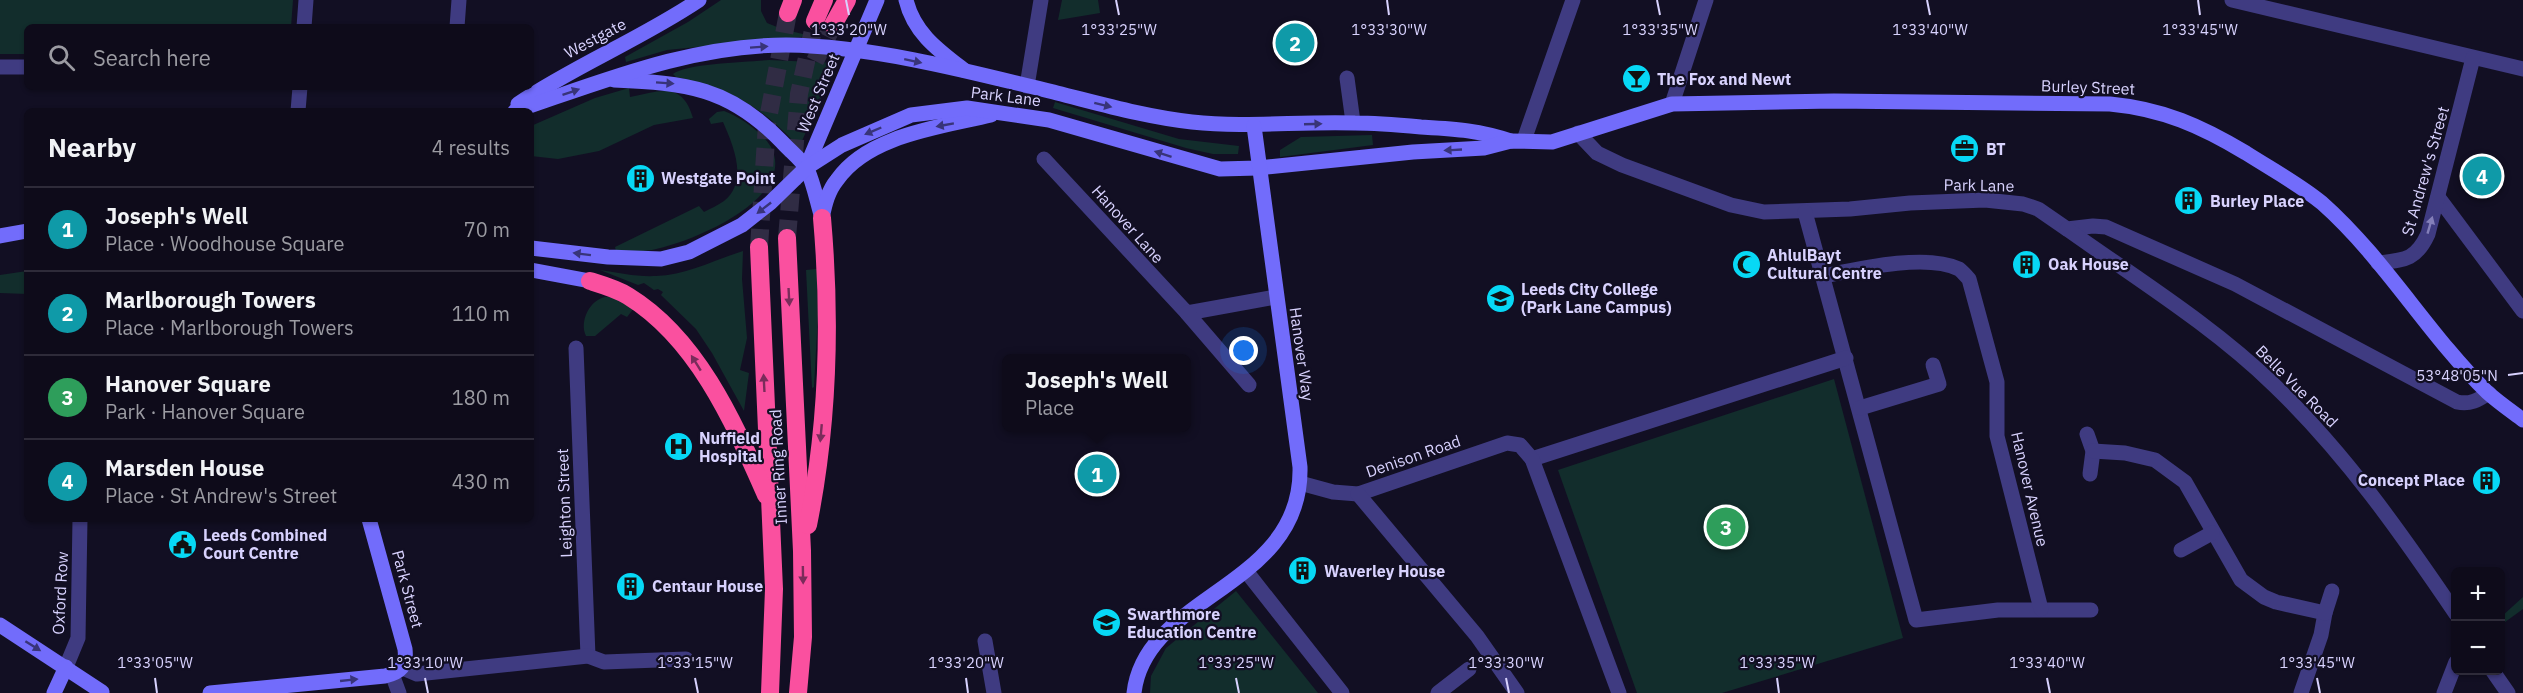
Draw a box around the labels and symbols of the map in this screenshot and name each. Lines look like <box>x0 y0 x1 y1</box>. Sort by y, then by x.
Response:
street label: Westgate <box>561 13 630 63</box>
text: 1°33'20"W <box>811 20 887 39</box>
text: 1°33'25"W <box>1081 20 1157 39</box>
pin: 2 <box>1276 20 1314 66</box>
text: 1°33'30"W <box>1351 20 1427 39</box>
text: 1°33'35"W <box>1622 20 1698 39</box>
text: 1°33'40"W <box>1892 20 1968 39</box>
text: 1°33'45"W <box>2162 20 2238 39</box>
one-way arrow <box>750 42 769 52</box>
street label: West Street <box>792 51 844 135</box>
one-way arrow <box>904 57 923 66</box>
bar icon: The Fox and Newt <box>1620 63 1652 95</box>
place label: The Fox and Newt <box>1657 69 1791 89</box>
street label: Burley Street <box>2041 75 2135 99</box>
one-way arrow <box>655 78 674 87</box>
street label: Park Lane <box>970 82 1042 110</box>
one-way arrow <box>562 87 580 96</box>
one-way arrow <box>1094 100 1112 110</box>
street label: St Andrew's Street <box>2397 104 2453 238</box>
one-way arrow <box>1303 119 1322 128</box>
one-way arrow <box>936 121 955 130</box>
one-way arrow <box>863 126 881 136</box>
office icon: BT <box>1949 133 1981 165</box>
place label: BT <box>1986 139 2006 159</box>
one-way arrow <box>1444 145 1463 154</box>
one-way arrow <box>1154 149 1172 158</box>
pin: 4 <box>2462 154 2502 198</box>
building icon: Westgate Point <box>624 162 656 194</box>
place label: Westgate Point <box>661 168 775 188</box>
street label: Park Lane <box>1944 174 2015 196</box>
street label: Hanover Lane <box>1088 181 1168 267</box>
building icon: Burley Place <box>2173 185 2205 217</box>
place label: Burley Place <box>2210 191 2304 211</box>
one-way arrow <box>756 202 771 214</box>
one-way arrow <box>2426 216 2435 234</box>
place label: AhlulBayt Cultural Centre <box>1767 245 1882 283</box>
mosque icon: AhlulBayt Cultural Centre <box>1730 248 1762 280</box>
building icon: Oak House <box>2011 248 2043 280</box>
one-way arrow <box>572 249 591 259</box>
place label: Oak House <box>2048 254 2129 274</box>
place label: Leeds City College (Park Lane Campus) <box>1521 279 1672 317</box>
school or university icon: Leeds City College (Park Lane Campus) <box>1484 282 1516 314</box>
one-way arrow <box>785 287 794 306</box>
street label: Hanover Way <box>1286 306 1318 402</box>
your location <box>1229 336 1258 365</box>
street label: Belle Vue Road <box>2252 341 2342 431</box>
one-way arrow <box>691 355 702 371</box>
text: 53°48'05"N <box>2416 366 2498 385</box>
one-way arrow <box>759 373 769 392</box>
street label: Inner Ring Road <box>765 409 791 525</box>
one-way arrow <box>816 423 825 442</box>
place label: Nuffield Hospital <box>699 428 762 466</box>
street label: Denison Road <box>1363 430 1463 482</box>
street label: Hanover Avenue <box>2007 430 2053 549</box>
hospital icon: Nuffield Hospital <box>662 431 694 463</box>
street label: Leighton Street <box>552 448 576 558</box>
pin: 1 <box>1078 452 1116 496</box>
building icon: Concept Place <box>2470 464 2502 496</box>
place label: Concept Place <box>2358 470 2465 490</box>
pin: 3 <box>1706 504 1746 550</box>
place label: Leeds Combined Court Centre <box>203 525 327 563</box>
public building icon: Leeds Combined Court Centre <box>166 528 198 560</box>
street label: Park Street <box>388 548 428 630</box>
street label: Oxford Row <box>48 551 72 635</box>
building icon: Waverley House <box>1287 555 1319 587</box>
place label: Waverley House <box>1324 561 1445 581</box>
one-way arrow <box>798 566 808 585</box>
building icon: Centaur House <box>615 570 647 602</box>
place label: Centaur House <box>652 576 763 596</box>
place label: Swarthmore Education Centre <box>1127 604 1257 642</box>
school or university icon: Swarthmore Education Centre <box>1090 607 1122 639</box>
one-way arrow <box>25 640 41 651</box>
text: 1°33'05"W <box>117 653 193 672</box>
text: 1°33'10"W <box>387 653 463 672</box>
text: 1°33'15"W <box>657 653 733 672</box>
text: 1°33'20"W <box>928 653 1004 672</box>
text: 1°33'25"W <box>1198 653 1274 672</box>
text: 1°33'30"W <box>1468 653 1544 672</box>
text: 1°33'35"W <box>1739 653 1815 672</box>
text: 1°33'40"W <box>2009 653 2085 672</box>
text: 1°33'45"W <box>2279 653 2355 672</box>
one-way arrow <box>339 675 358 684</box>

